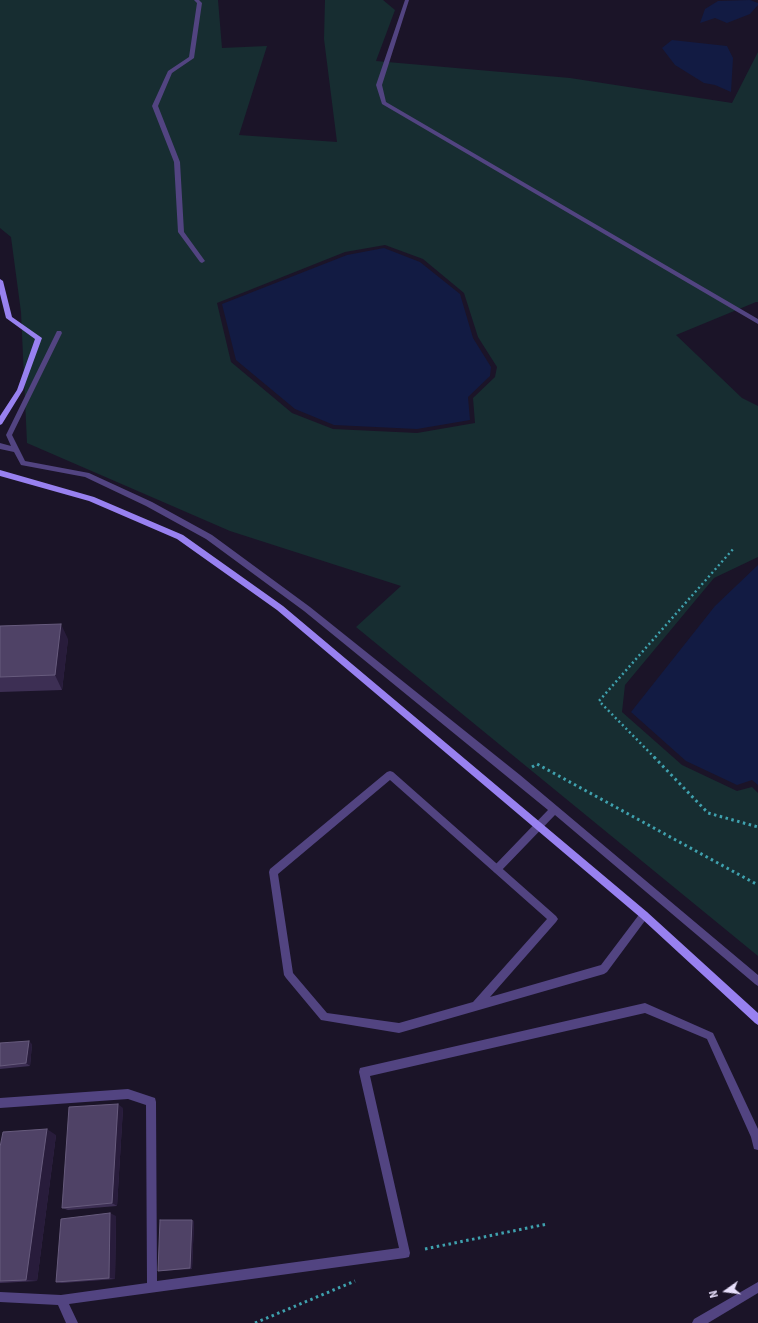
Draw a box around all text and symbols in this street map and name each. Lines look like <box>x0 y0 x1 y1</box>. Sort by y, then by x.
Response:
north arrow <box>706 1271 746 1311</box>
text: N <box>706 1289 722 1299</box>

